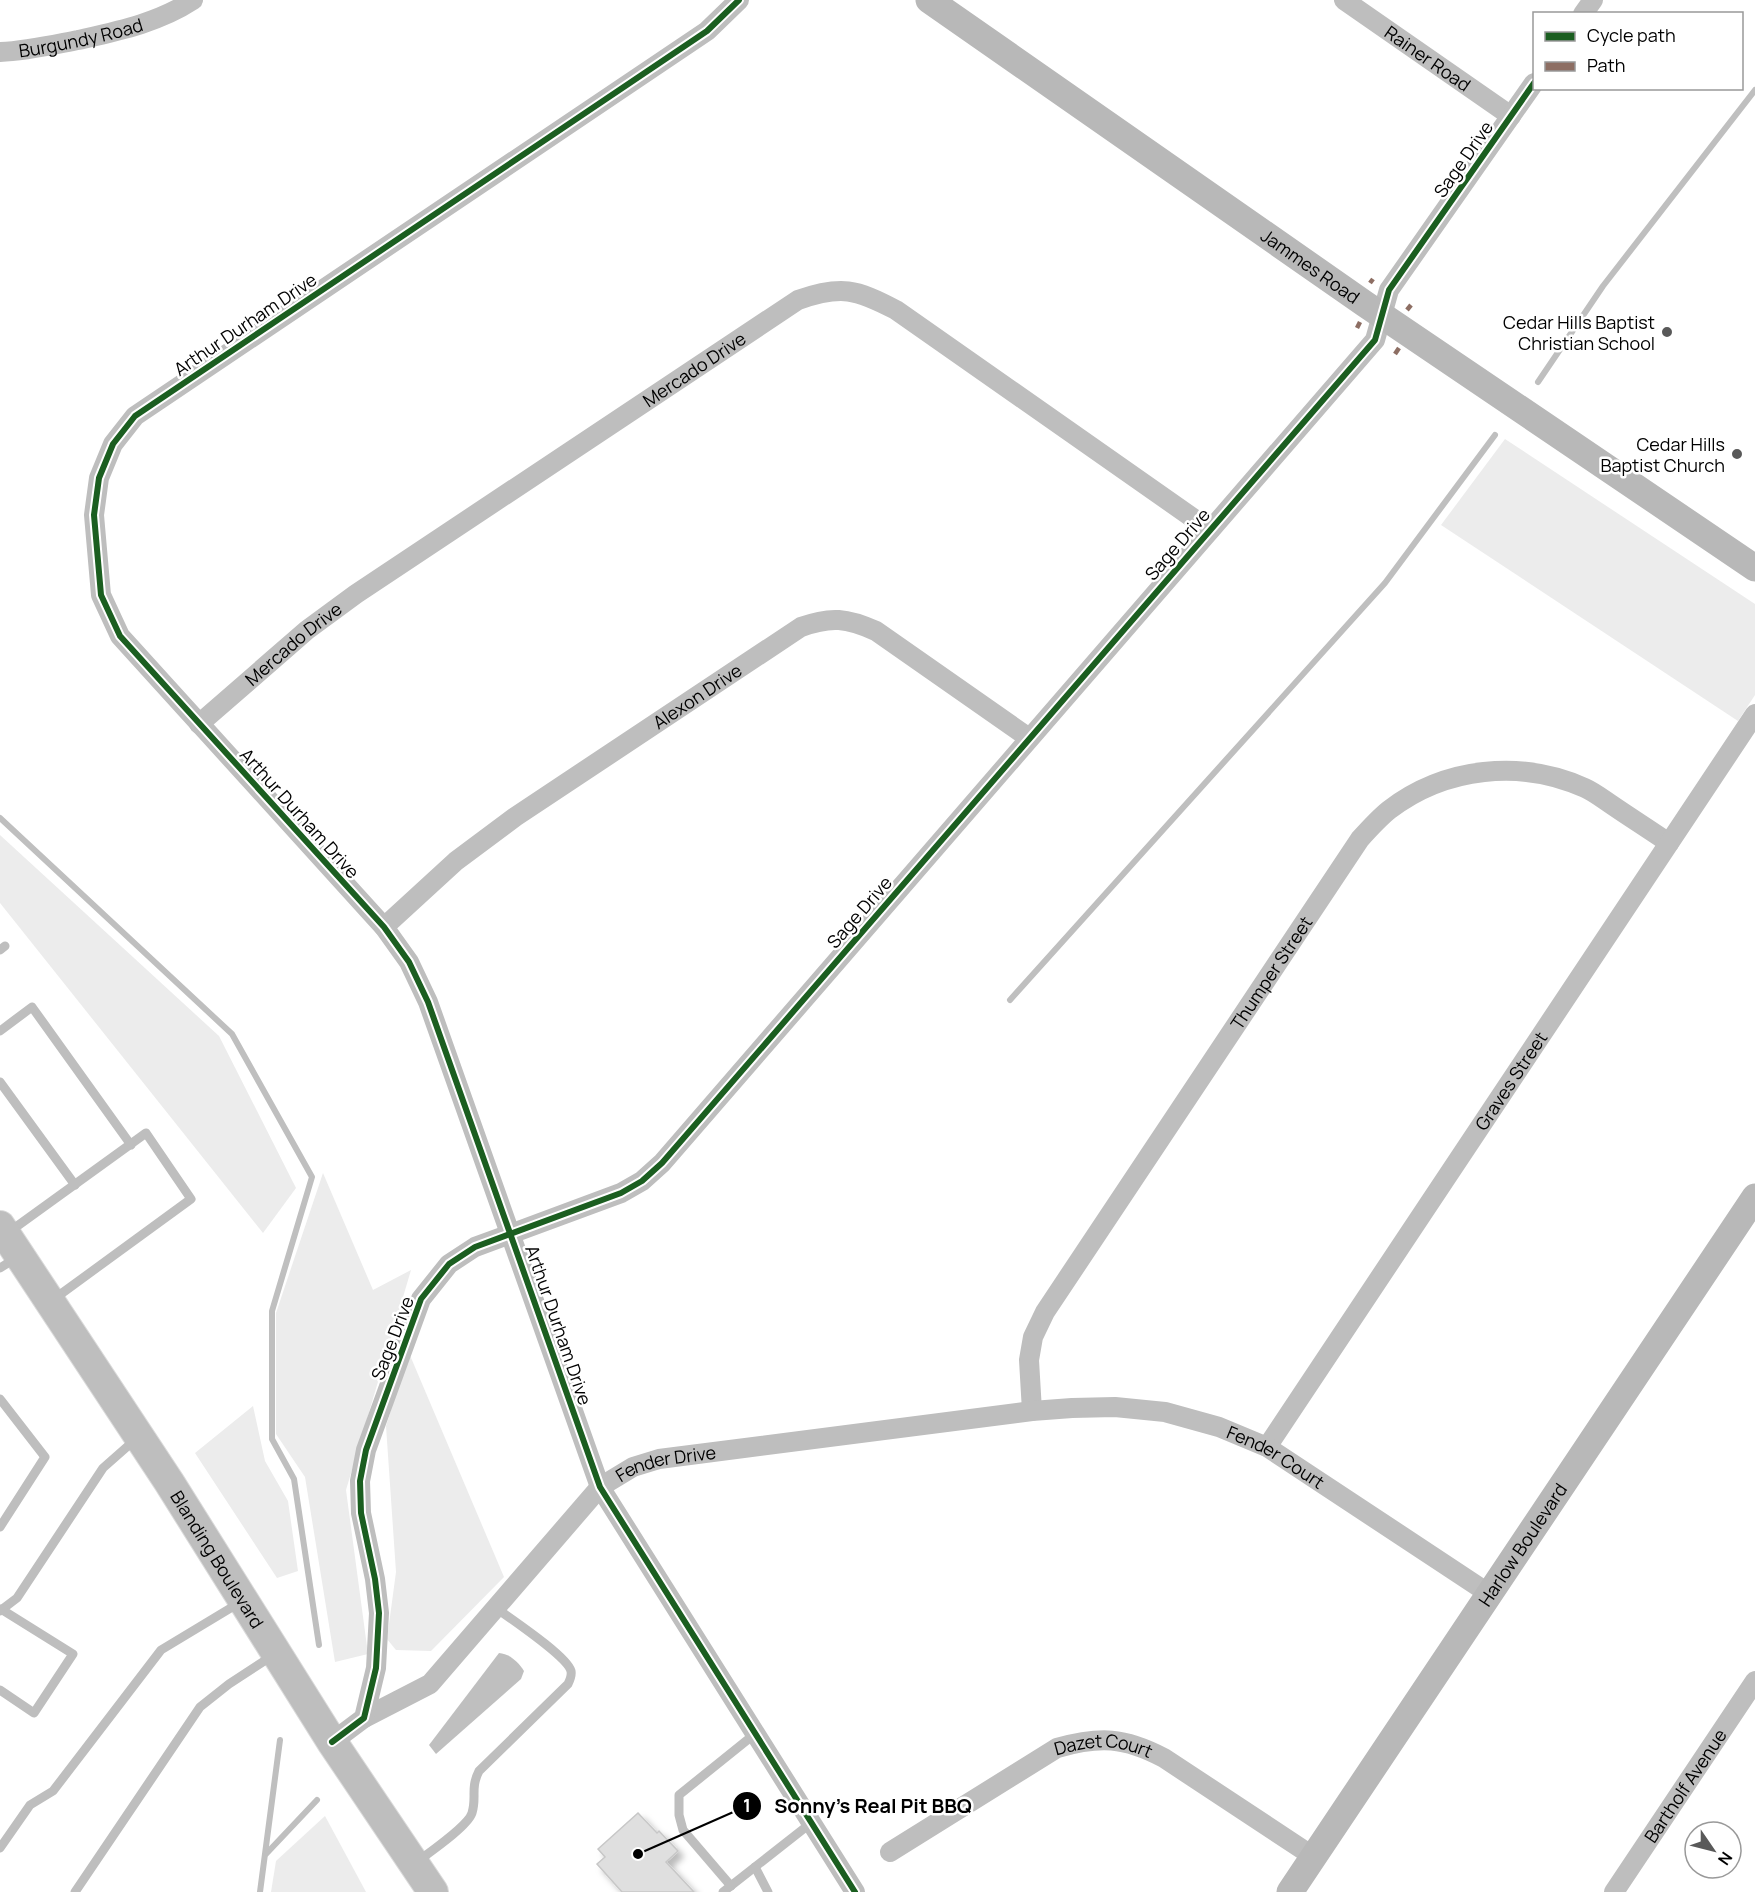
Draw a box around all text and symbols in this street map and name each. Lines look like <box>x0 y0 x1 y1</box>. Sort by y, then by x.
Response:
street label: Burgundy Road <box>17 12 146 62</box>
legend <box>1533 12 1743 90</box>
street label: Rainer Road <box>1380 20 1475 96</box>
text: Cycle path <box>1587 23 1676 47</box>
text: Path <box>1587 53 1625 77</box>
street label: Sage Drive <box>1428 116 1498 202</box>
street label: Jammes Road <box>1256 223 1365 309</box>
street label: Arthur Durham Drive <box>169 267 321 381</box>
place label: Cedar Hills Baptist Christian School <box>1503 310 1655 355</box>
marker: Cedar Hills Baptist Christian School <box>1660 325 1674 339</box>
street label: Mercado Drive <box>638 326 750 412</box>
place label: Cedar Hills Baptist Church <box>1600 432 1725 477</box>
marker: Cedar Hills Baptist Church <box>1730 447 1744 461</box>
street label: Sage Drive <box>1139 503 1215 585</box>
street label: Mercado Drive <box>240 596 347 691</box>
street label: Alexon Drive <box>648 658 746 734</box>
street label: Arthur Durham Drive <box>235 743 365 883</box>
street label: Sage Drive <box>821 871 897 953</box>
street label: Thumper Street <box>1225 911 1318 1034</box>
street label: Graves Street <box>1469 1027 1552 1135</box>
street label: Arthur Durham Drive <box>520 1242 598 1408</box>
street label: Sage Drive <box>365 1293 419 1383</box>
street label: Fender Court <box>1223 1420 1329 1494</box>
street label: Fender Drive <box>611 1440 717 1487</box>
street label: Harlow Boulevard <box>1473 1478 1572 1611</box>
street label: Blanding Boulevard <box>165 1486 270 1633</box>
street label: Bartholf Avenue <box>1638 1724 1732 1847</box>
street label: Dazet Court <box>1051 1728 1157 1763</box>
callout: Sonny's Real Pit BBQ <box>732 1787 984 1825</box>
text: Sonny's Real Pit BBQ <box>774 1792 972 1819</box>
text: 1 <box>743 1793 751 1817</box>
north arrow <box>1683 1820 1743 1880</box>
text: N <box>1713 1848 1738 1870</box>

